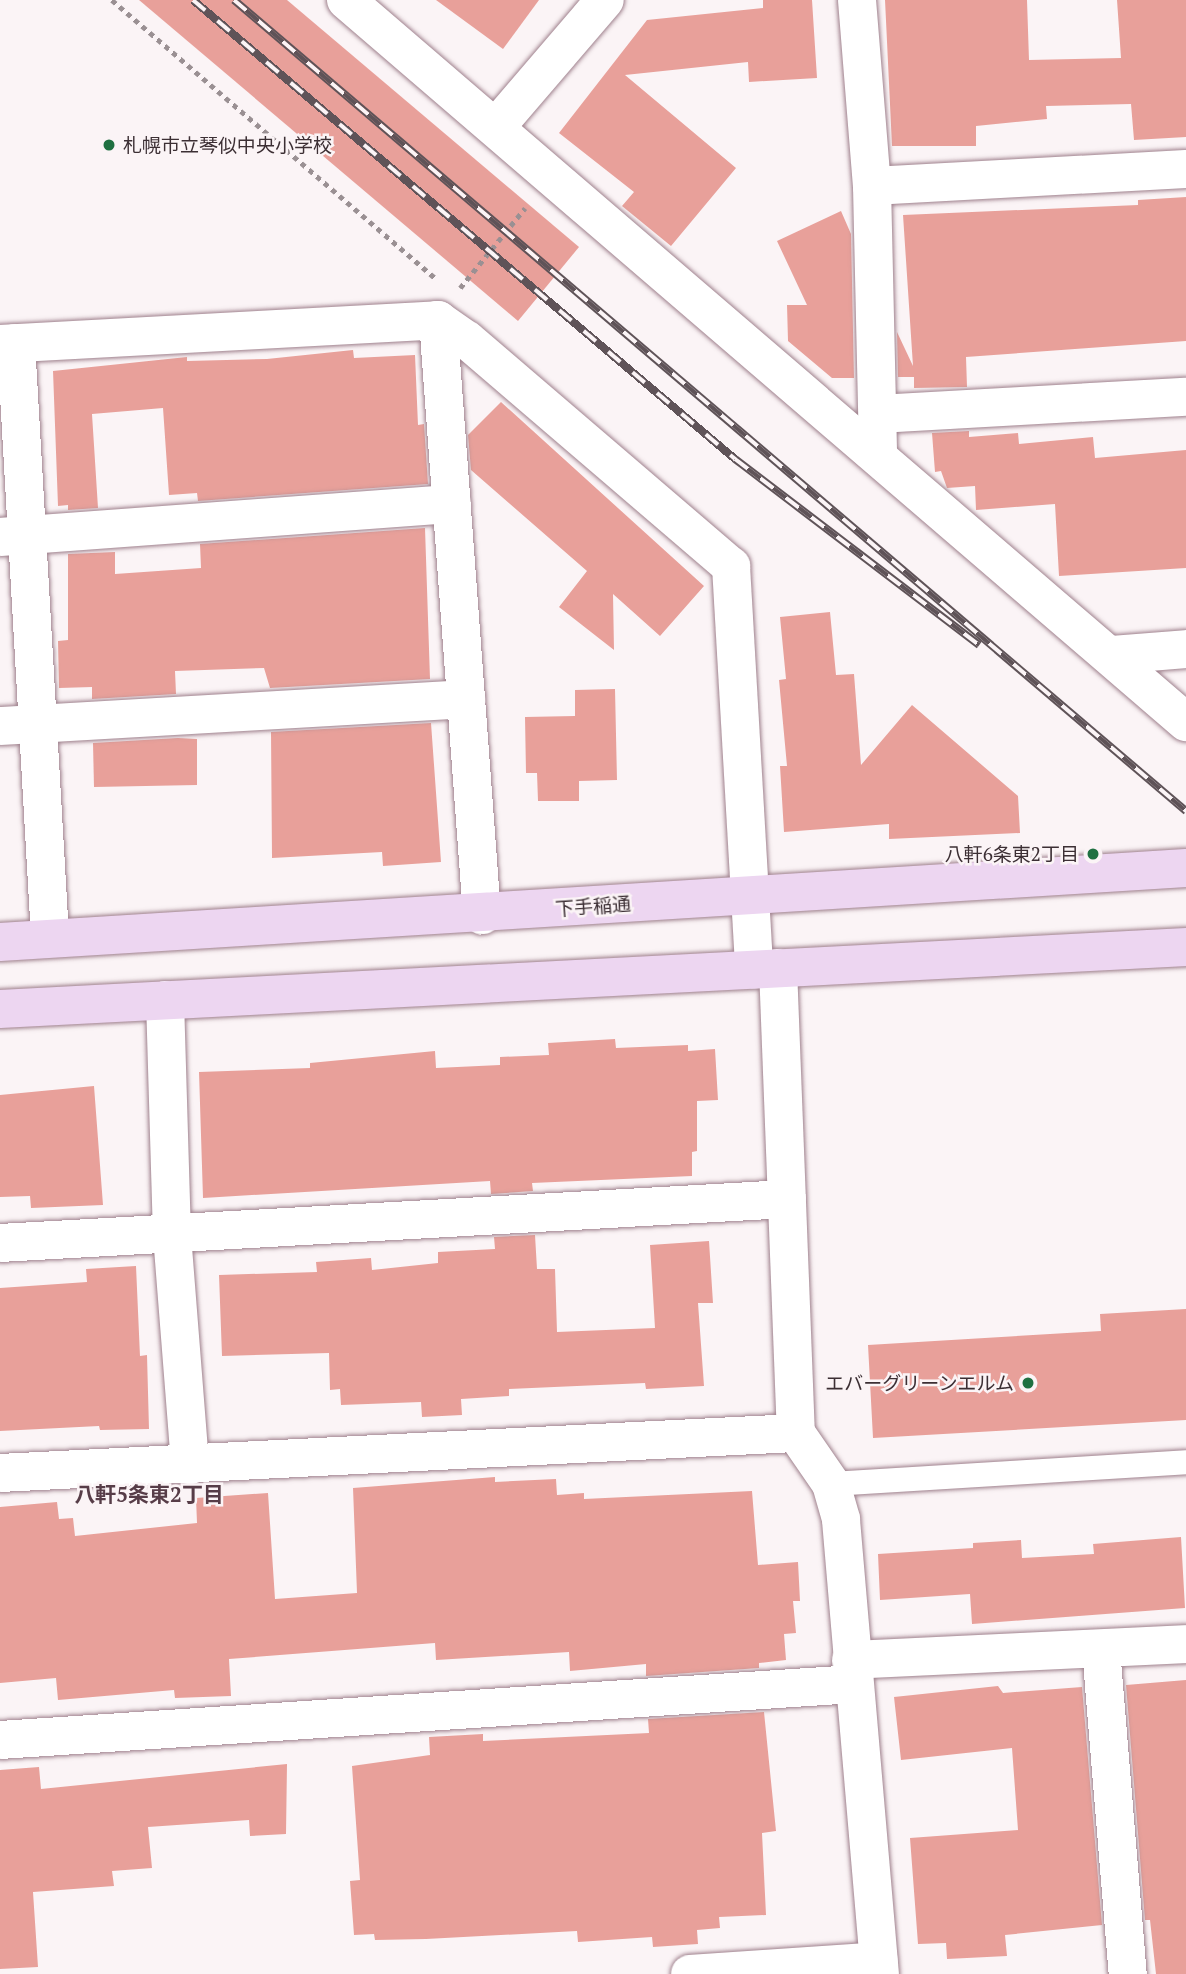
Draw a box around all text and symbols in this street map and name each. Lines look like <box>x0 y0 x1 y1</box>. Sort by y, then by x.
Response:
place label: 札幌市立琴似中央小学校 <box>123 134 332 156</box>
marker: 札幌市立琴似中央小学校 <box>101 137 117 153</box>
place label: 八軒6条東2丁目 <box>945 843 1079 865</box>
marker: 八軒6条東2丁目 <box>1085 846 1101 862</box>
street label: 下手稲通 <box>554 892 632 920</box>
place label: エバーグリーンエルム <box>824 1372 1014 1394</box>
marker: エバーグリーンエルム <box>1020 1375 1036 1391</box>
district label: 八軒5条東2丁目 <box>74 1481 224 1507</box>

